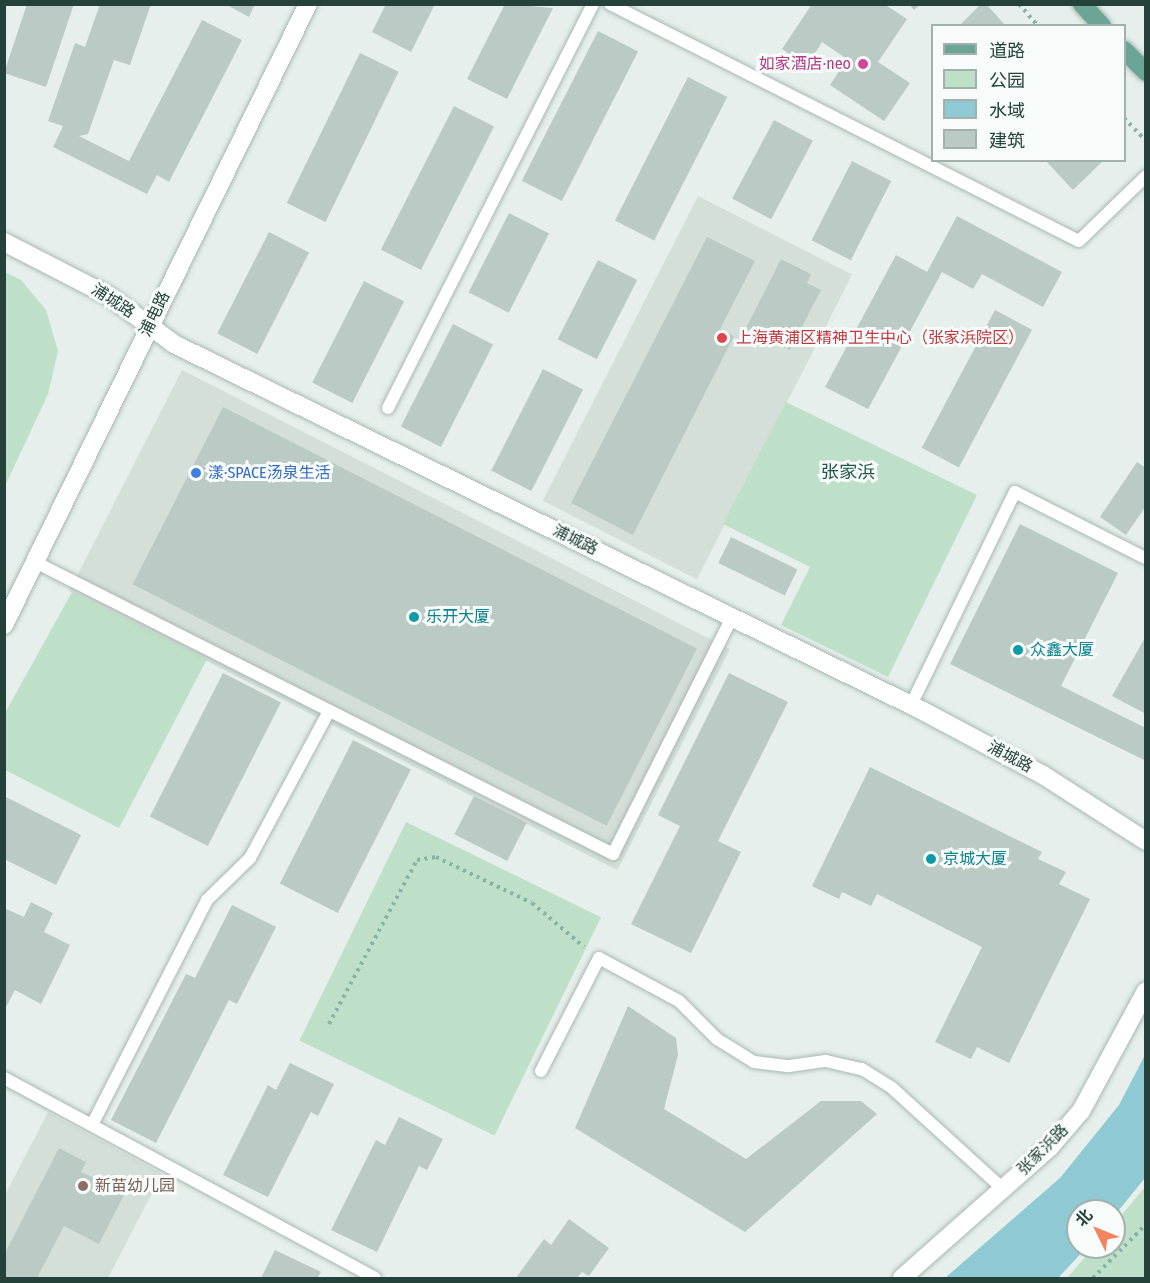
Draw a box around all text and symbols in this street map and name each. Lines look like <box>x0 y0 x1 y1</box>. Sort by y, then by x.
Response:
legend <box>931 24 1126 162</box>
text: 道路 <box>989 40 1025 62</box>
place label: 如家酒店·neo <box>759 54 851 74</box>
marker: 如家酒店·neo <box>856 57 870 71</box>
text: 公园 <box>989 70 1025 92</box>
text: 水域 <box>989 100 1025 122</box>
text: 建筑 <box>989 130 1025 152</box>
street label: 浦城路 <box>88 280 138 322</box>
street label: 浦电路 <box>136 288 174 340</box>
place label: 上海黄浦区精神卫生中心（张家浜院区） <box>736 328 1024 348</box>
marker: 上海黄浦区精神卫生中心（张家浜院区） <box>713 329 731 347</box>
district label: 张家浜 <box>821 461 875 483</box>
place label: 漾·SPACE汤泉生活 <box>208 463 330 483</box>
marker: 漾·SPACE汤泉生活 <box>189 466 203 480</box>
street label: 浦城路 <box>549 521 601 559</box>
place label: 乐开大厦 <box>426 607 490 627</box>
marker: 乐开大厦 <box>407 610 421 624</box>
place label: 众鑫大厦 <box>1030 640 1094 660</box>
marker: 众鑫大厦 <box>1011 643 1025 657</box>
street label: 浦城路 <box>984 737 1036 777</box>
place label: 京城大厦 <box>943 849 1007 869</box>
marker: 京城大厦 <box>924 852 938 866</box>
street label: 张家浜路 <box>1014 1121 1072 1179</box>
place label: 新苗幼儿园 <box>95 1176 175 1196</box>
marker: 新苗幼儿园 <box>76 1179 90 1193</box>
north arrow <box>1066 1199 1126 1259</box>
text: 北 <box>1072 1205 1096 1230</box>

